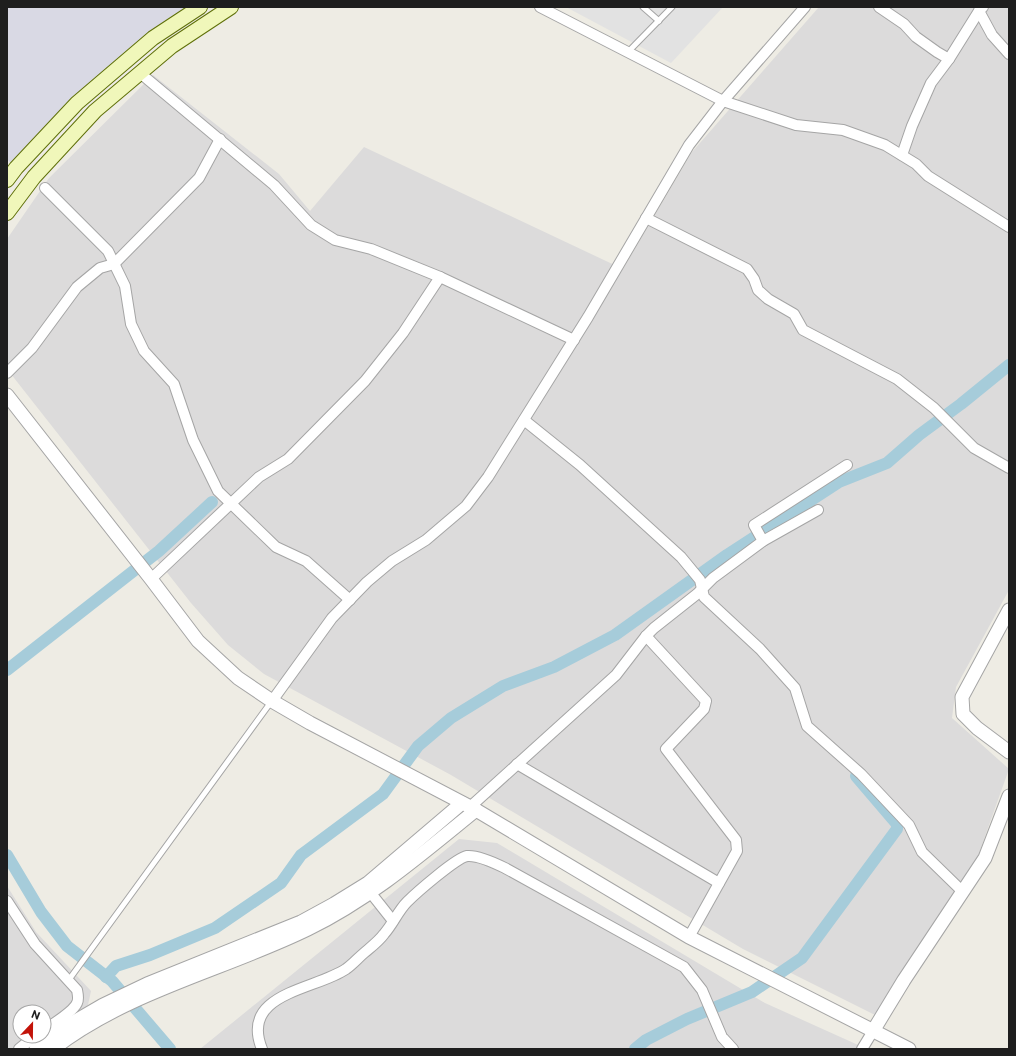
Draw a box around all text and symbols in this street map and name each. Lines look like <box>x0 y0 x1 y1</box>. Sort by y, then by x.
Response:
north arrow <box>12 1004 52 1044</box>
text: N <box>30 1007 42 1022</box>

